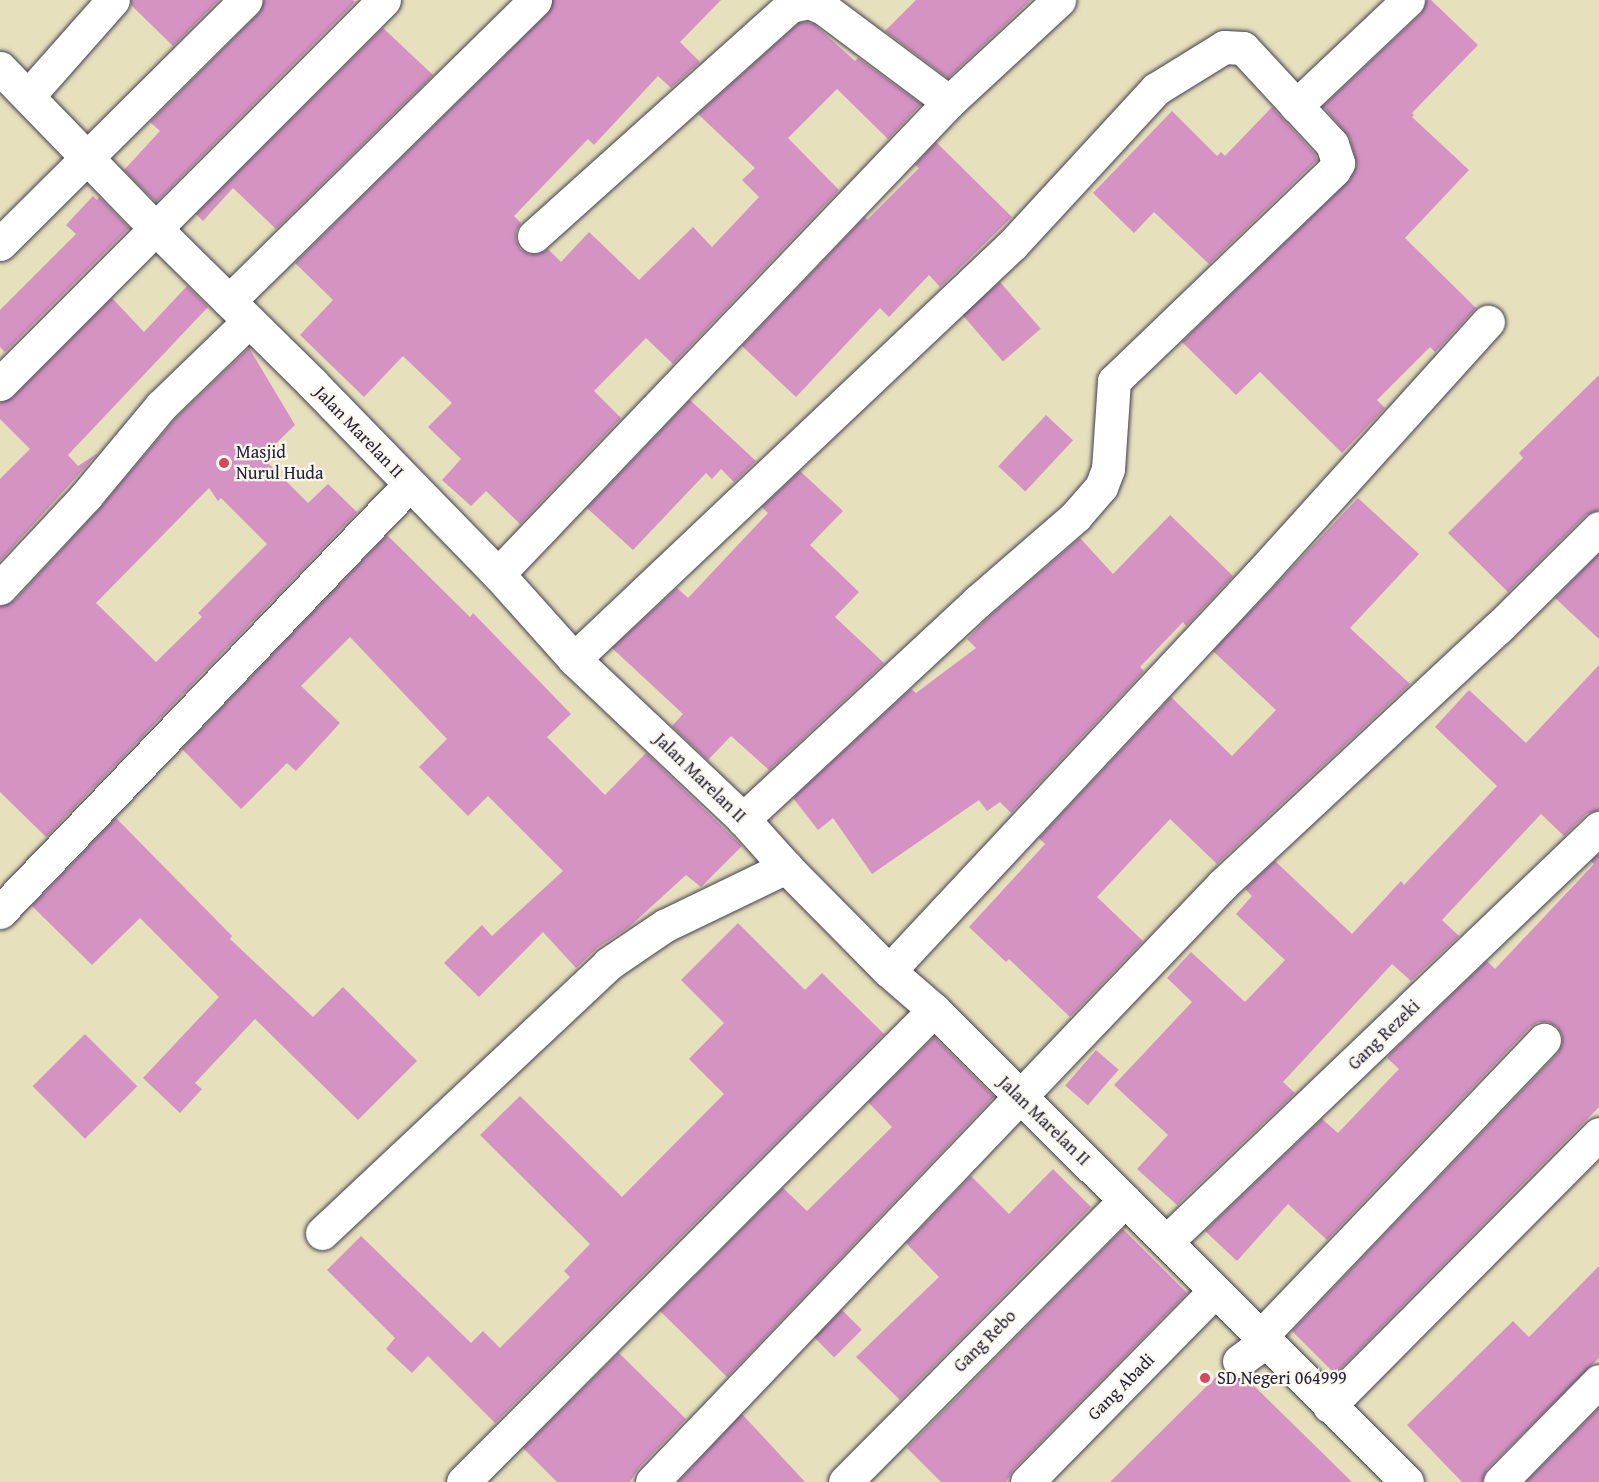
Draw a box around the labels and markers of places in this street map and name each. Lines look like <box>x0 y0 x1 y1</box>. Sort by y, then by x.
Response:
place label: Masjid Nurul Huda <box>236 442 323 484</box>
marker: Masjid Nurul Huda <box>217 456 231 470</box>
place label: SD Negeri 064999 <box>1217 1367 1347 1389</box>
marker: SD Negeri 064999 <box>1198 1371 1212 1385</box>

